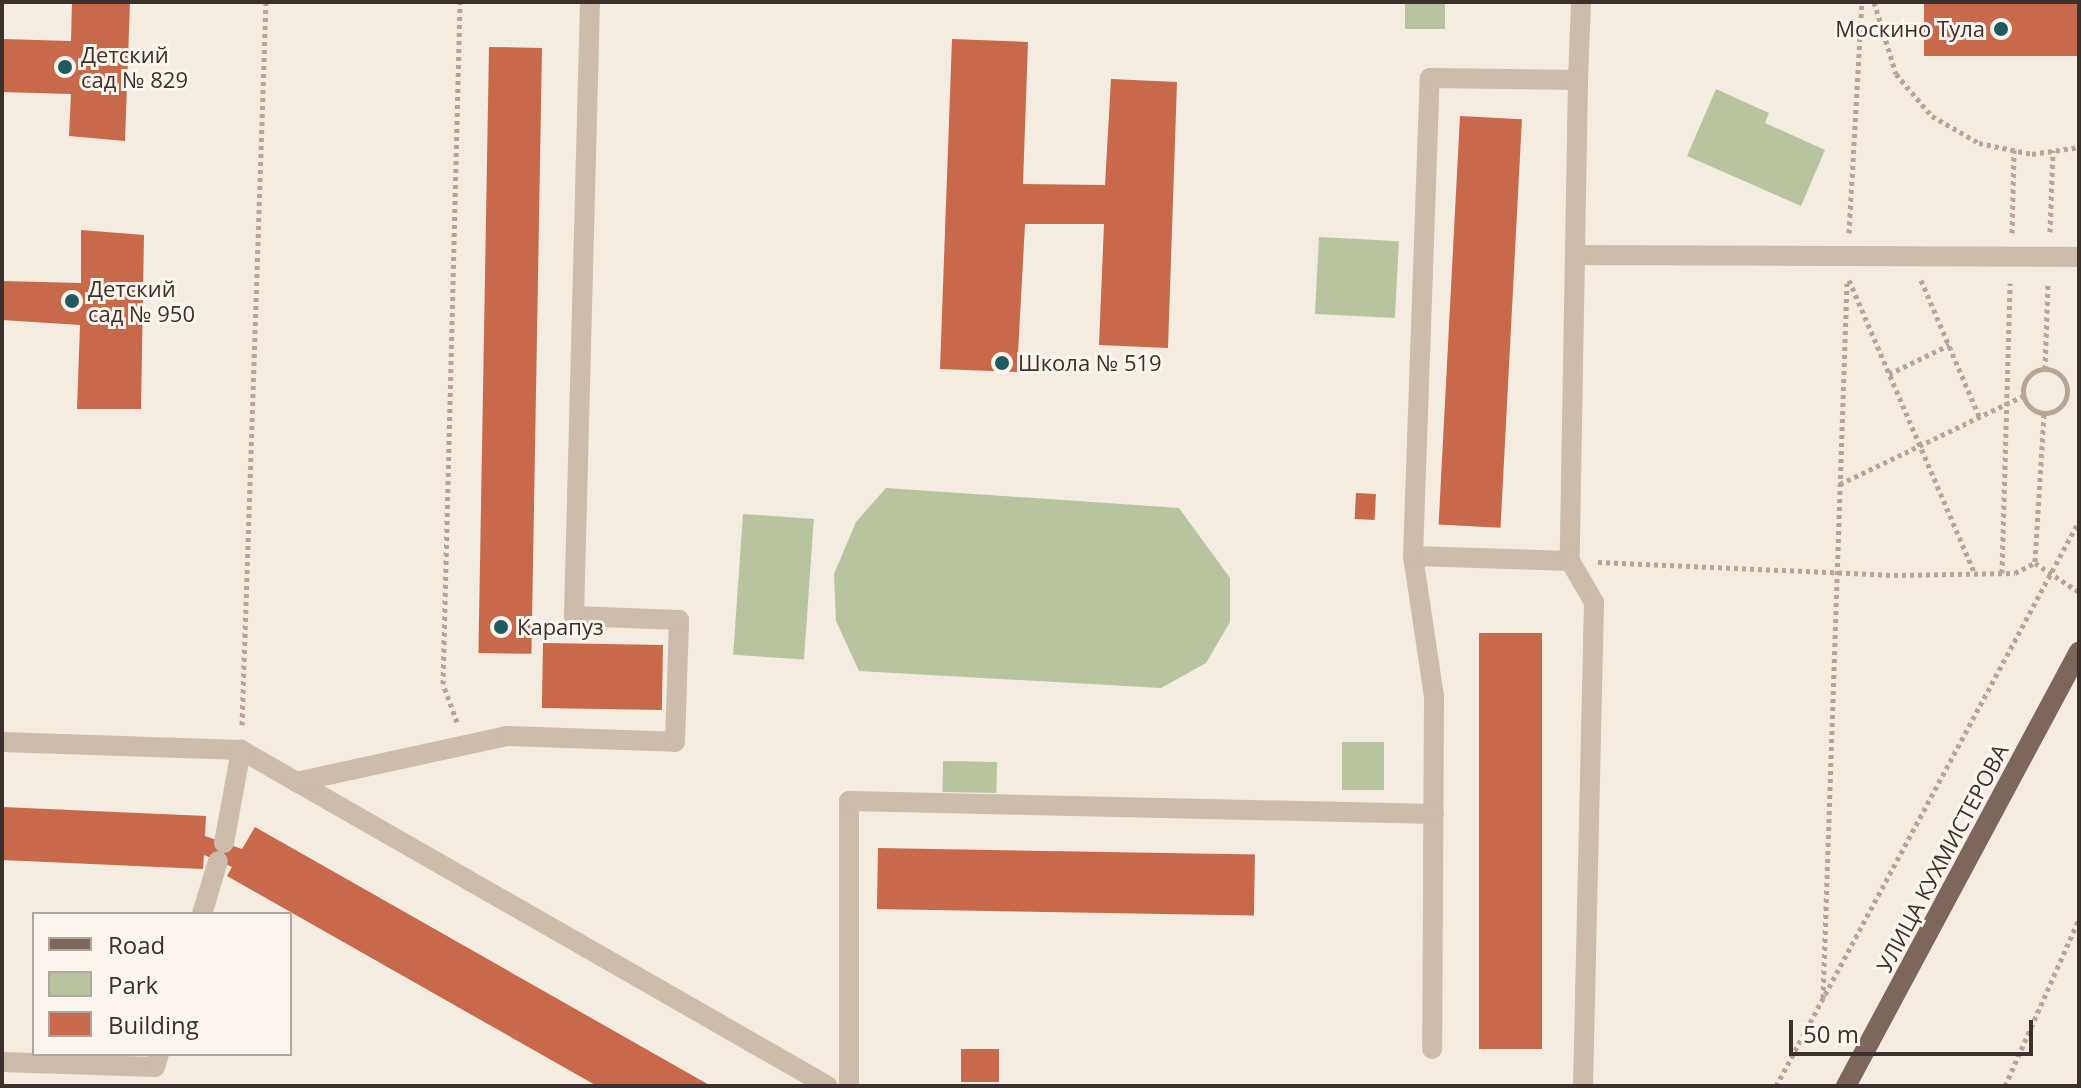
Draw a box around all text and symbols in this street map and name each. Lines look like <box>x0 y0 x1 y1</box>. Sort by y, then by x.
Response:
place label: Москино Тула <box>1835 16 1985 42</box>
marker: Москино Тула <box>1992 20 2010 38</box>
place label: Детский сад № 829 <box>81 41 188 92</box>
marker: Детский сад № 829 <box>56 58 74 76</box>
place label: Детский сад № 950 <box>88 275 195 326</box>
marker: Детский сад № 950 <box>63 292 81 310</box>
place label: Школа № 519 <box>1018 350 1162 376</box>
marker: Школа № 519 <box>993 354 1011 372</box>
place label: Карапуз <box>517 614 604 640</box>
marker: Карапуз <box>492 618 510 636</box>
street label: УЛИЦА КУХМИСТЕРОВА <box>1871 739 2013 977</box>
legend <box>32 912 292 1056</box>
text: Road <box>108 928 165 961</box>
text: Park <box>108 968 158 1001</box>
scale bar <box>1793 1004 2037 1054</box>
text: Building <box>108 1008 199 1041</box>
text: 50 m <box>1803 1017 1859 1050</box>

